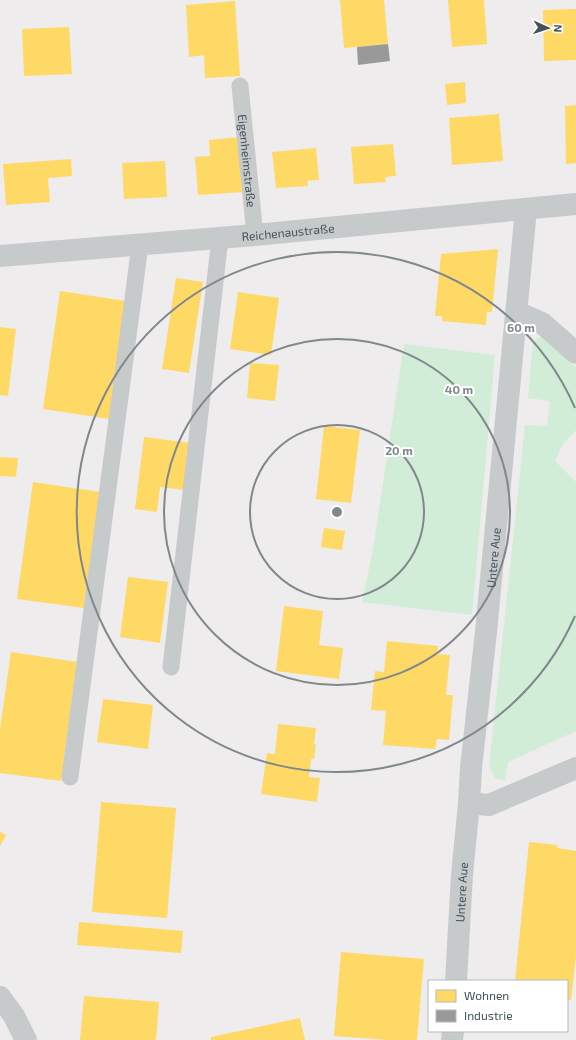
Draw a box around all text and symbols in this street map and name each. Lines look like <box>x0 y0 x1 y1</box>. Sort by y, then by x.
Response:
north arrow <box>528 8 568 48</box>
text: N <box>552 24 565 33</box>
street label: Eigenheimstraße <box>236 113 259 208</box>
street label: Reichenaustraße <box>241 220 335 243</box>
text: 60 m <box>507 320 535 334</box>
text: 40 m <box>445 382 473 396</box>
text: 20 m <box>385 443 413 457</box>
centre of rings <box>330 505 344 519</box>
street label: Untere Aue <box>483 527 503 588</box>
street label: Untere Aue <box>452 861 470 923</box>
legend <box>428 980 568 1032</box>
text: Wohnen <box>464 988 509 1002</box>
text: Industrie <box>464 1008 513 1022</box>

